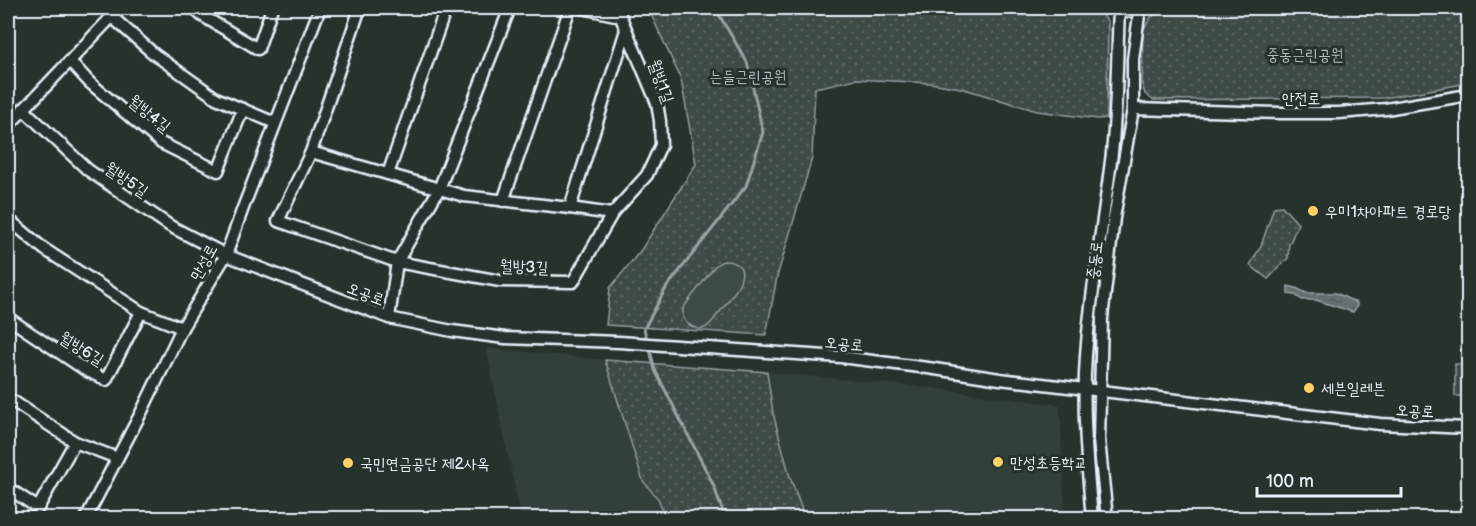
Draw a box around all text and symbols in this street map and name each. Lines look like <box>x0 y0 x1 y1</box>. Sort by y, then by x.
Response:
park label: 중동근린공원 <box>1266 46 1344 65</box>
street label: 월방1길 <box>644 57 677 106</box>
park label: 는들근린공원 <box>709 68 787 87</box>
street label: 안전로 <box>1282 90 1320 109</box>
street label: 월방4길 <box>124 92 174 137</box>
street label: 월방5길 <box>101 159 151 202</box>
place label: 우미1차아파트 경로당 <box>1325 203 1452 222</box>
marker: 우미1차아파트 경로당 <box>1306 204 1320 218</box>
street label: 중동로 <box>1084 240 1107 281</box>
street label: 만성로 <box>187 241 222 284</box>
street label: 월방3길 <box>499 257 549 278</box>
street label: 오공로 <box>344 279 387 310</box>
street label: 월방6길 <box>56 328 107 370</box>
street label: 오공로 <box>824 333 864 356</box>
place label: 세븐일레븐 <box>1321 380 1385 399</box>
marker: 세븐일레븐 <box>1302 381 1316 395</box>
street label: 오공로 <box>1395 401 1435 422</box>
place label: 만성초등학교 <box>1010 454 1087 473</box>
place label: 국민연금공단 제2사옥 <box>360 455 490 474</box>
marker: 만성초등학교 <box>991 455 1005 469</box>
marker: 국민연금공단 제2사옥 <box>341 456 355 470</box>
scale bar <box>1257 460 1401 498</box>
text: 100 m <box>1266 471 1314 492</box>

